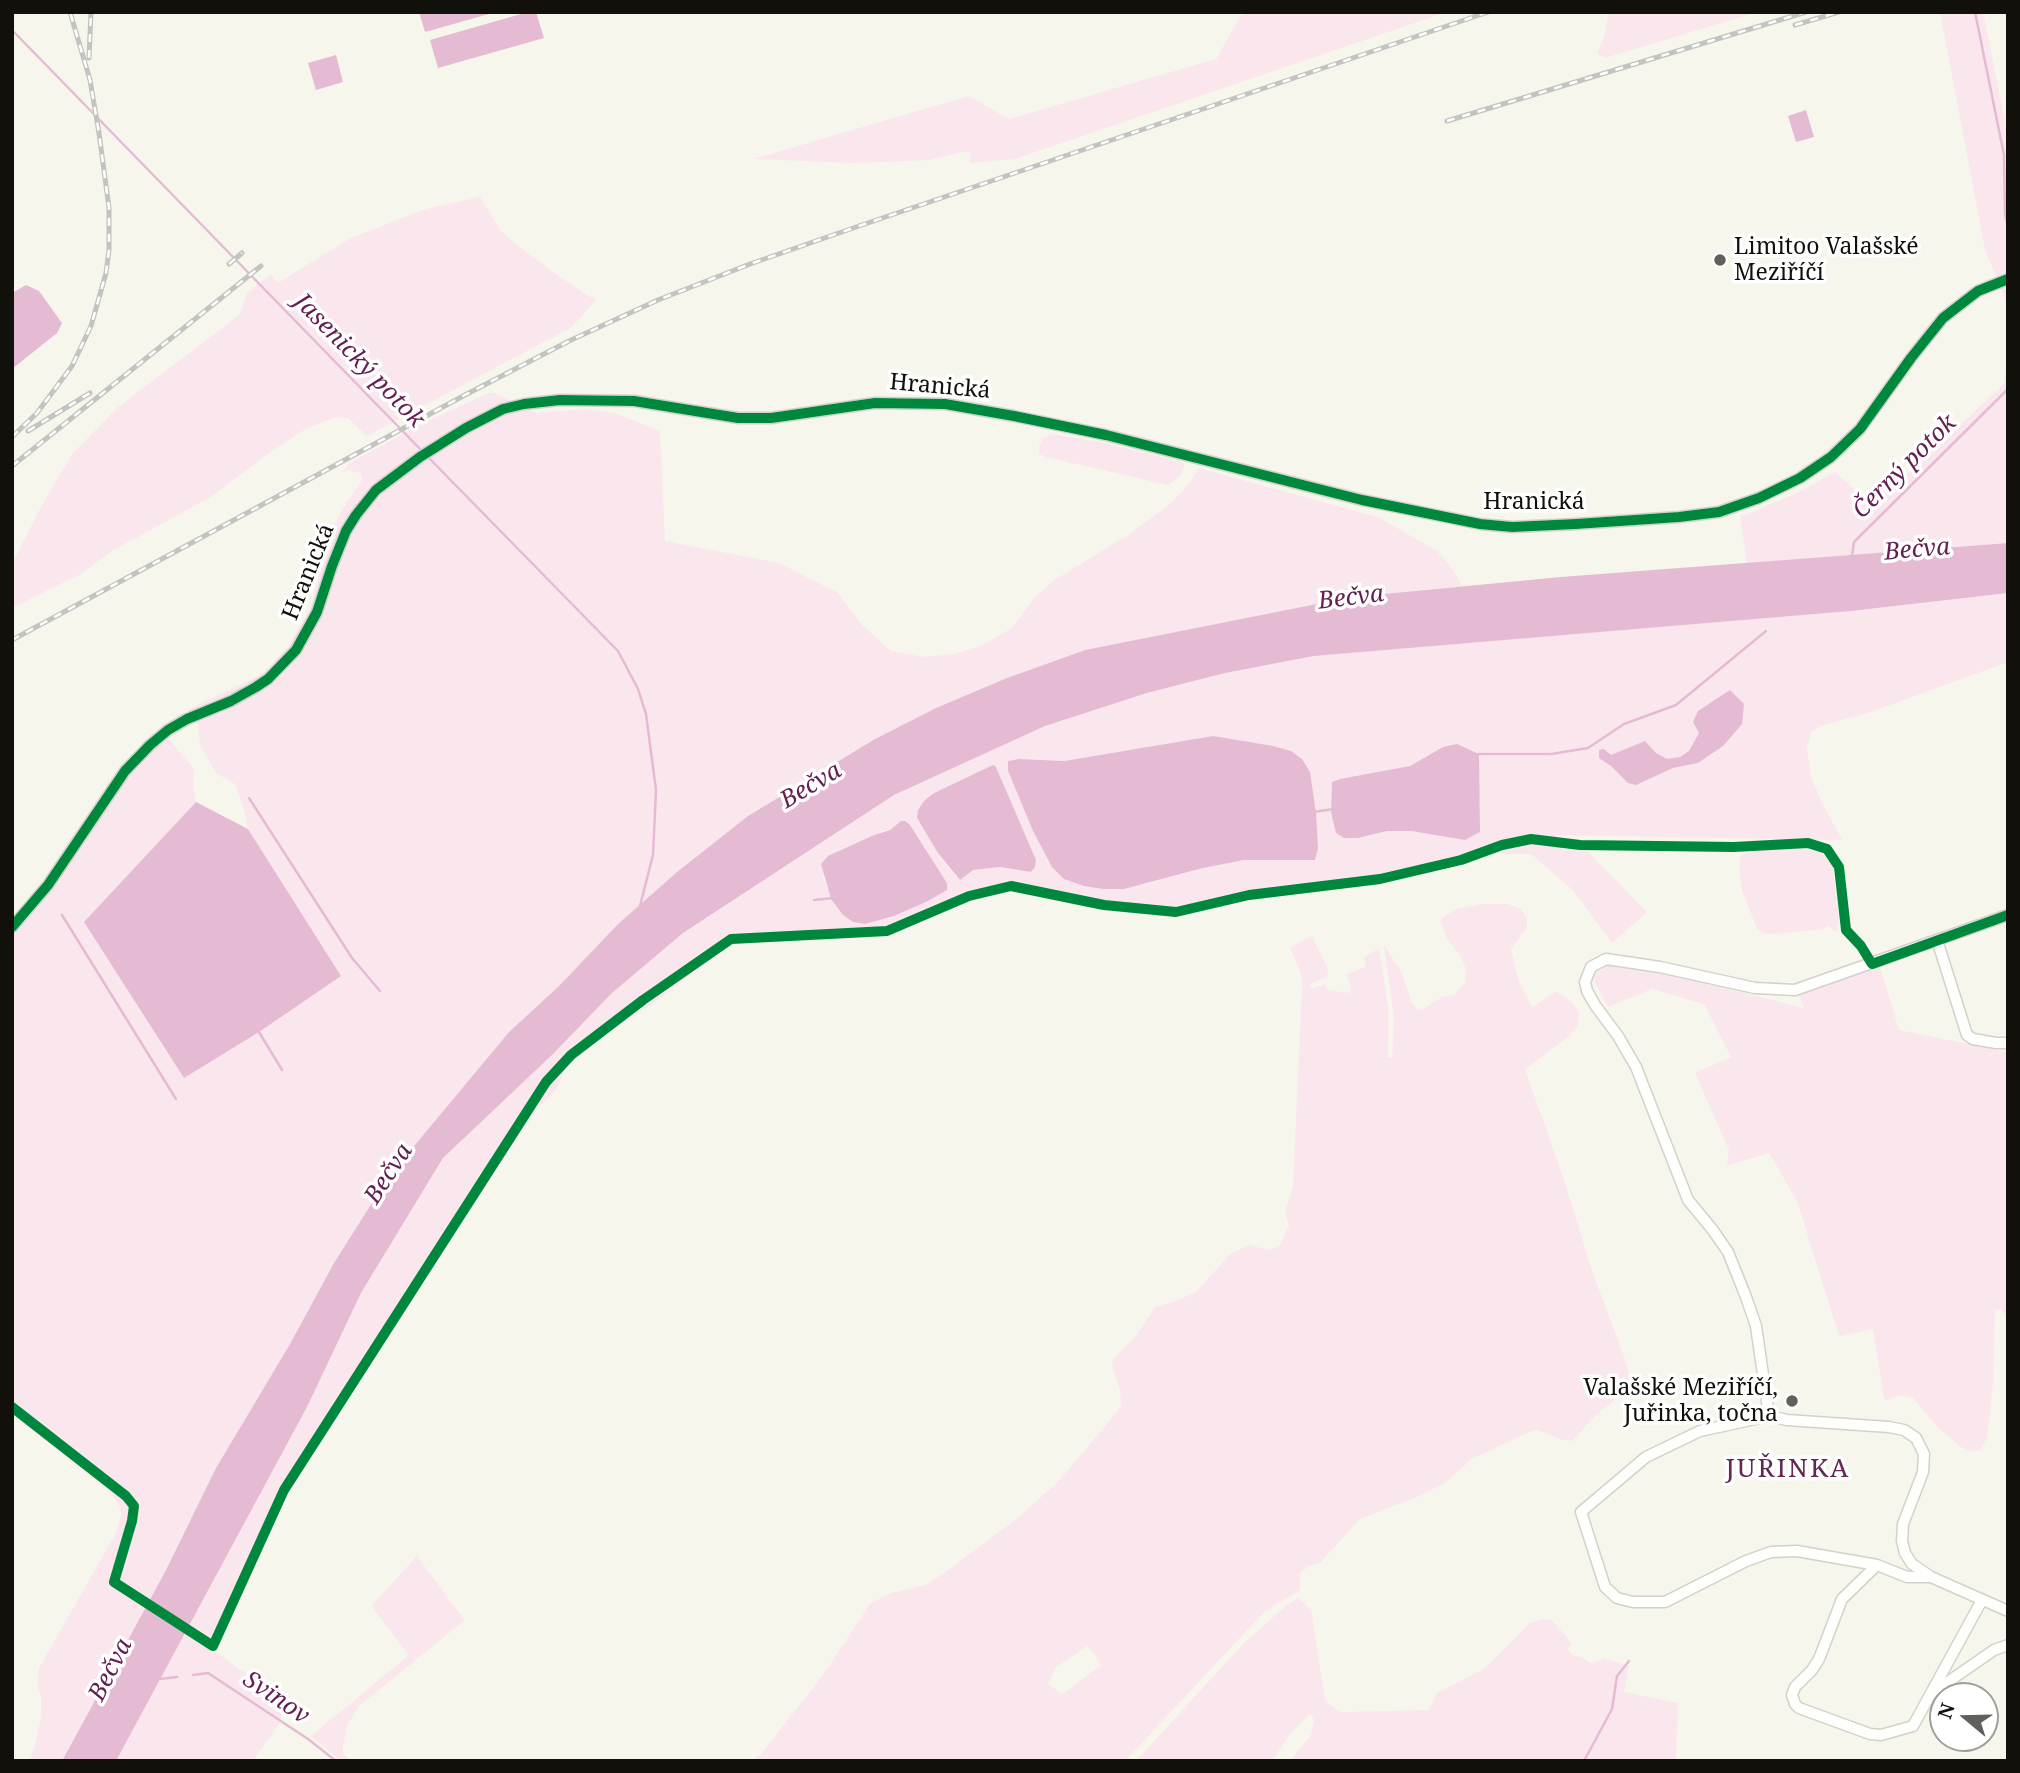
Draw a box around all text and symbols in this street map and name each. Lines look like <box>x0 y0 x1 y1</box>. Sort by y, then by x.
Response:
place label: Limitoo Valašské Meziříčí <box>1734 233 1919 287</box>
marker: Limitoo Valašské Meziříčí <box>1712 252 1728 268</box>
water label: Jasenický potok <box>288 288 430 434</box>
street label: Hranická <box>888 369 992 405</box>
water label: Černý potok <box>1847 409 1963 525</box>
street label: Hranická <box>1483 488 1585 516</box>
street label: Hranická <box>277 520 341 624</box>
water label: Bečva <box>1883 533 1951 567</box>
water label: Bečva <box>1316 580 1386 616</box>
water label: Bečva <box>775 757 847 815</box>
water label: Bečva <box>359 1138 419 1210</box>
place label: Valašské Meziříčí, Juřinka, točna <box>1583 1374 1778 1428</box>
marker: Valašské Meziříčí, Juřinka, točna <box>1784 1393 1800 1409</box>
district label: JUŘINKA <box>1726 1454 1850 1486</box>
water label: Bečva <box>83 1634 139 1706</box>
water label: Svinov <box>237 1665 315 1731</box>
north arrow <box>1929 1682 1999 1752</box>
text: N <box>1931 1700 1961 1722</box>

